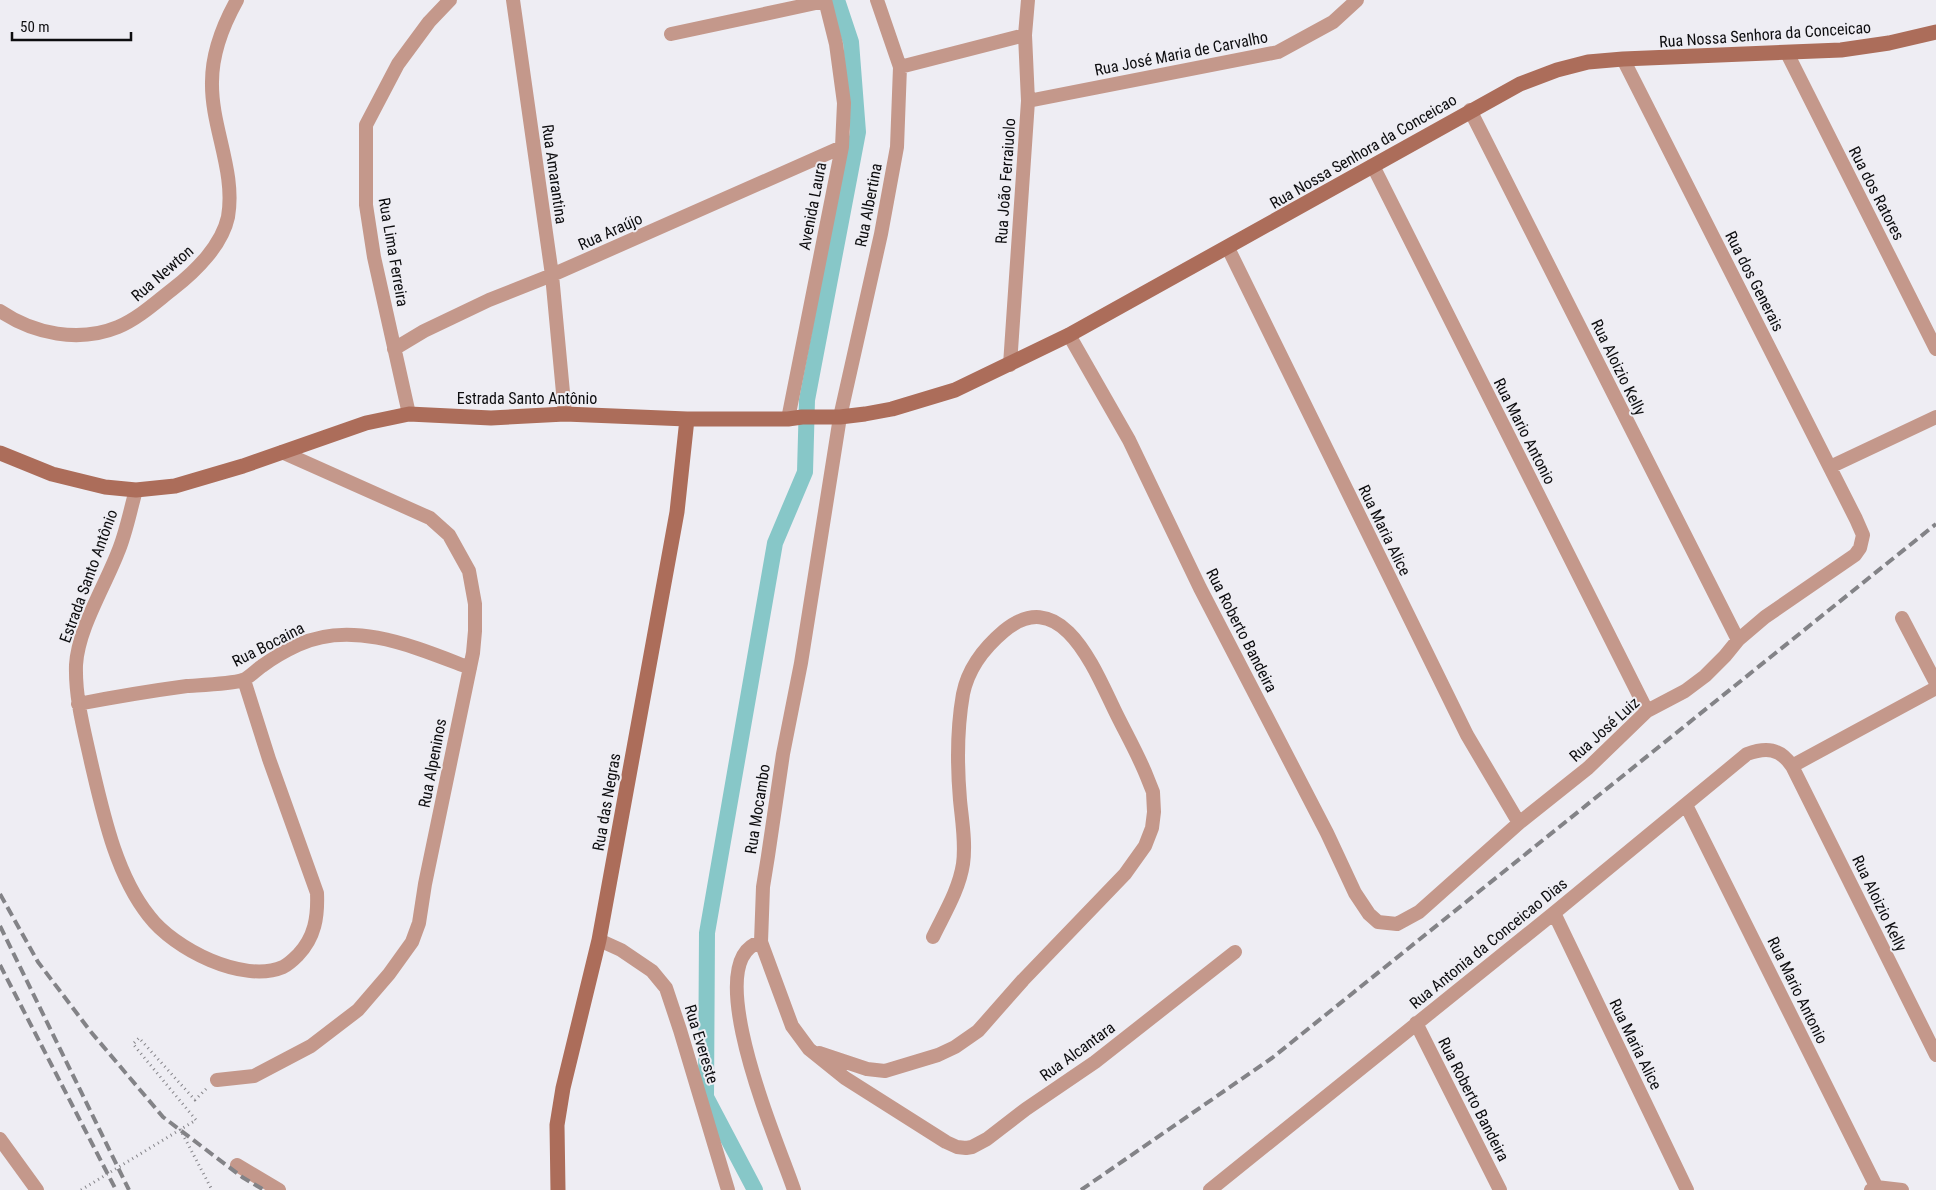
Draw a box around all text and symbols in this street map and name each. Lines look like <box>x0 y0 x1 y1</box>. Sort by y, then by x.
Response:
scale bar <box>12 10 131 42</box>
text: 50 m <box>20 18 50 36</box>
street label: Rua Nossa Senhora da Conceicao <box>1658 18 1872 51</box>
street label: Rua José Maria de Carvalho <box>1093 27 1269 80</box>
street label: Rua Nossa Senhora da Conceicao <box>1267 90 1460 213</box>
street label: Rua João Ferraiuolo <box>992 118 1019 245</box>
street label: Rua Amarantina <box>538 123 571 225</box>
street label: Rua dos Ratores <box>1845 143 1908 243</box>
street label: Avenida Laura <box>795 161 830 252</box>
street label: Rua Albertina <box>851 162 886 249</box>
street label: Rua Lima Ferreira <box>375 196 412 308</box>
street label: Rua Araújo <box>575 209 645 254</box>
street label: Rua dos Generais <box>1721 228 1788 335</box>
street label: Rua Newton <box>128 241 197 305</box>
street label: Rua Aloizio Kelly <box>1587 316 1650 419</box>
street label: Rua Mario Antonio <box>1490 375 1559 487</box>
street label: Estrada Santo Antônio <box>457 389 597 408</box>
street label: Rua Maria Alice <box>1354 482 1415 579</box>
street label: Estrada Santo Antônio <box>56 507 121 645</box>
street label: Rua Roberto Bandeira <box>1202 565 1281 695</box>
street label: Rua Bocaina <box>229 618 307 671</box>
street label: Rua José Luiz <box>1565 693 1643 766</box>
street label: Rua Alpeninos <box>415 717 450 809</box>
street label: Rua das Negras <box>589 752 624 852</box>
street label: Rua Mocambo <box>741 763 774 855</box>
street label: Rua Aloizio Kelly <box>1848 852 1911 955</box>
street label: Rua Antonia da Conceicao Dias <box>1406 874 1571 1013</box>
street label: Rua Mario Antonio <box>1763 934 1832 1047</box>
street label: Rua Maria Alice <box>1605 996 1666 1093</box>
street label: Rua Evereste <box>681 1002 722 1086</box>
street label: Rua Alcantara <box>1036 1018 1118 1085</box>
street label: Rua Roberto Bandeira <box>1434 1034 1513 1164</box>

